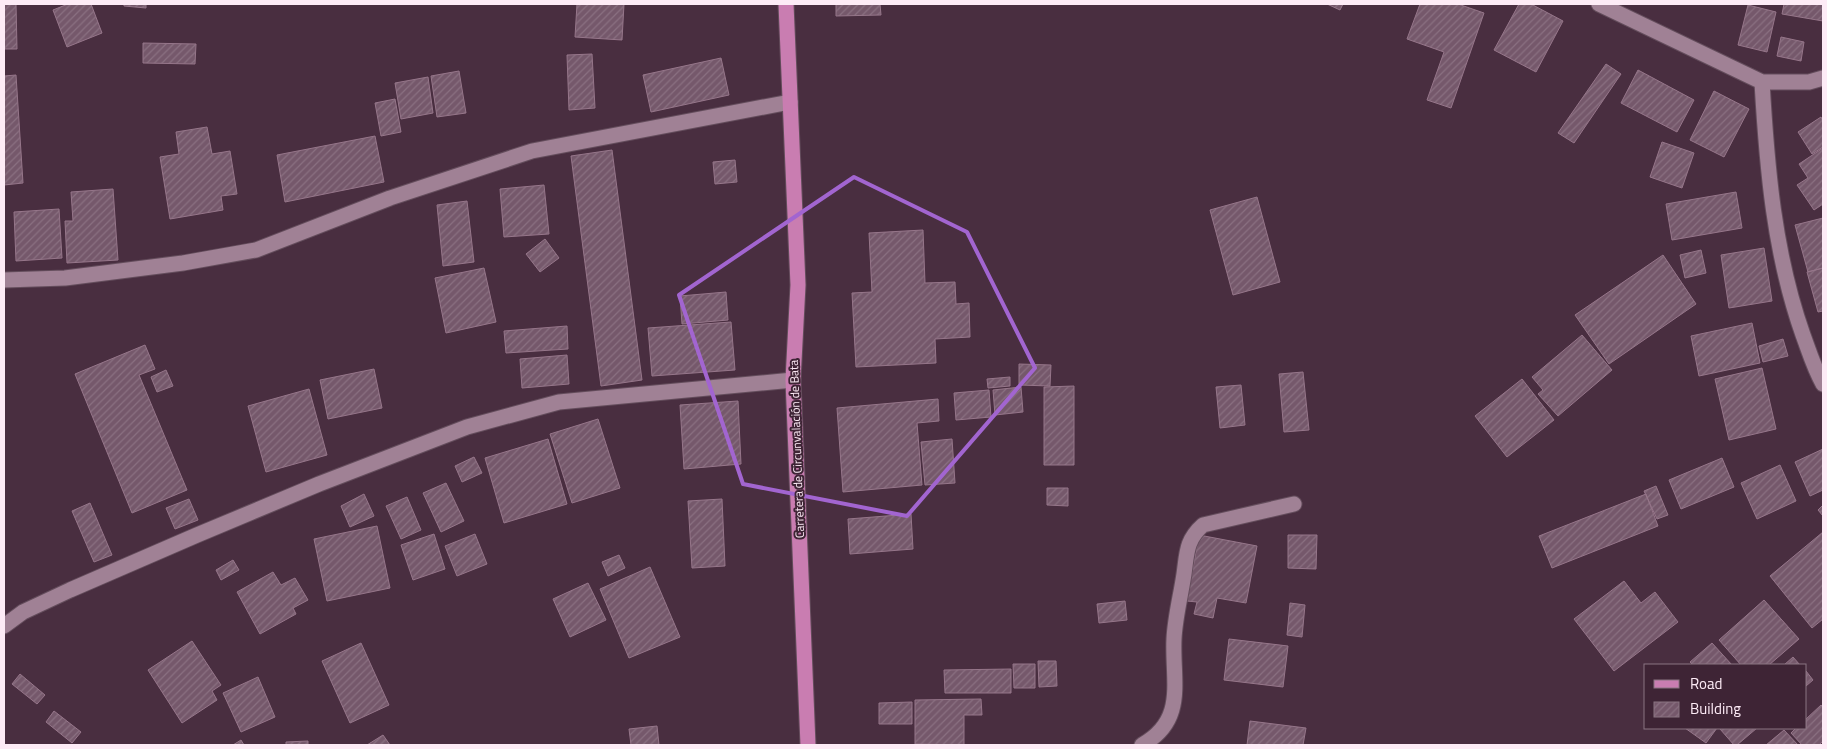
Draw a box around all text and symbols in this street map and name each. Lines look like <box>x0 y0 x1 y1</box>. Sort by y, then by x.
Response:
street label: Carretera de Circunvalación de Bata <box>784 359 809 539</box>
legend <box>1644 664 1807 729</box>
text: Road <box>1690 672 1722 695</box>
text: Building <box>1690 697 1741 720</box>

